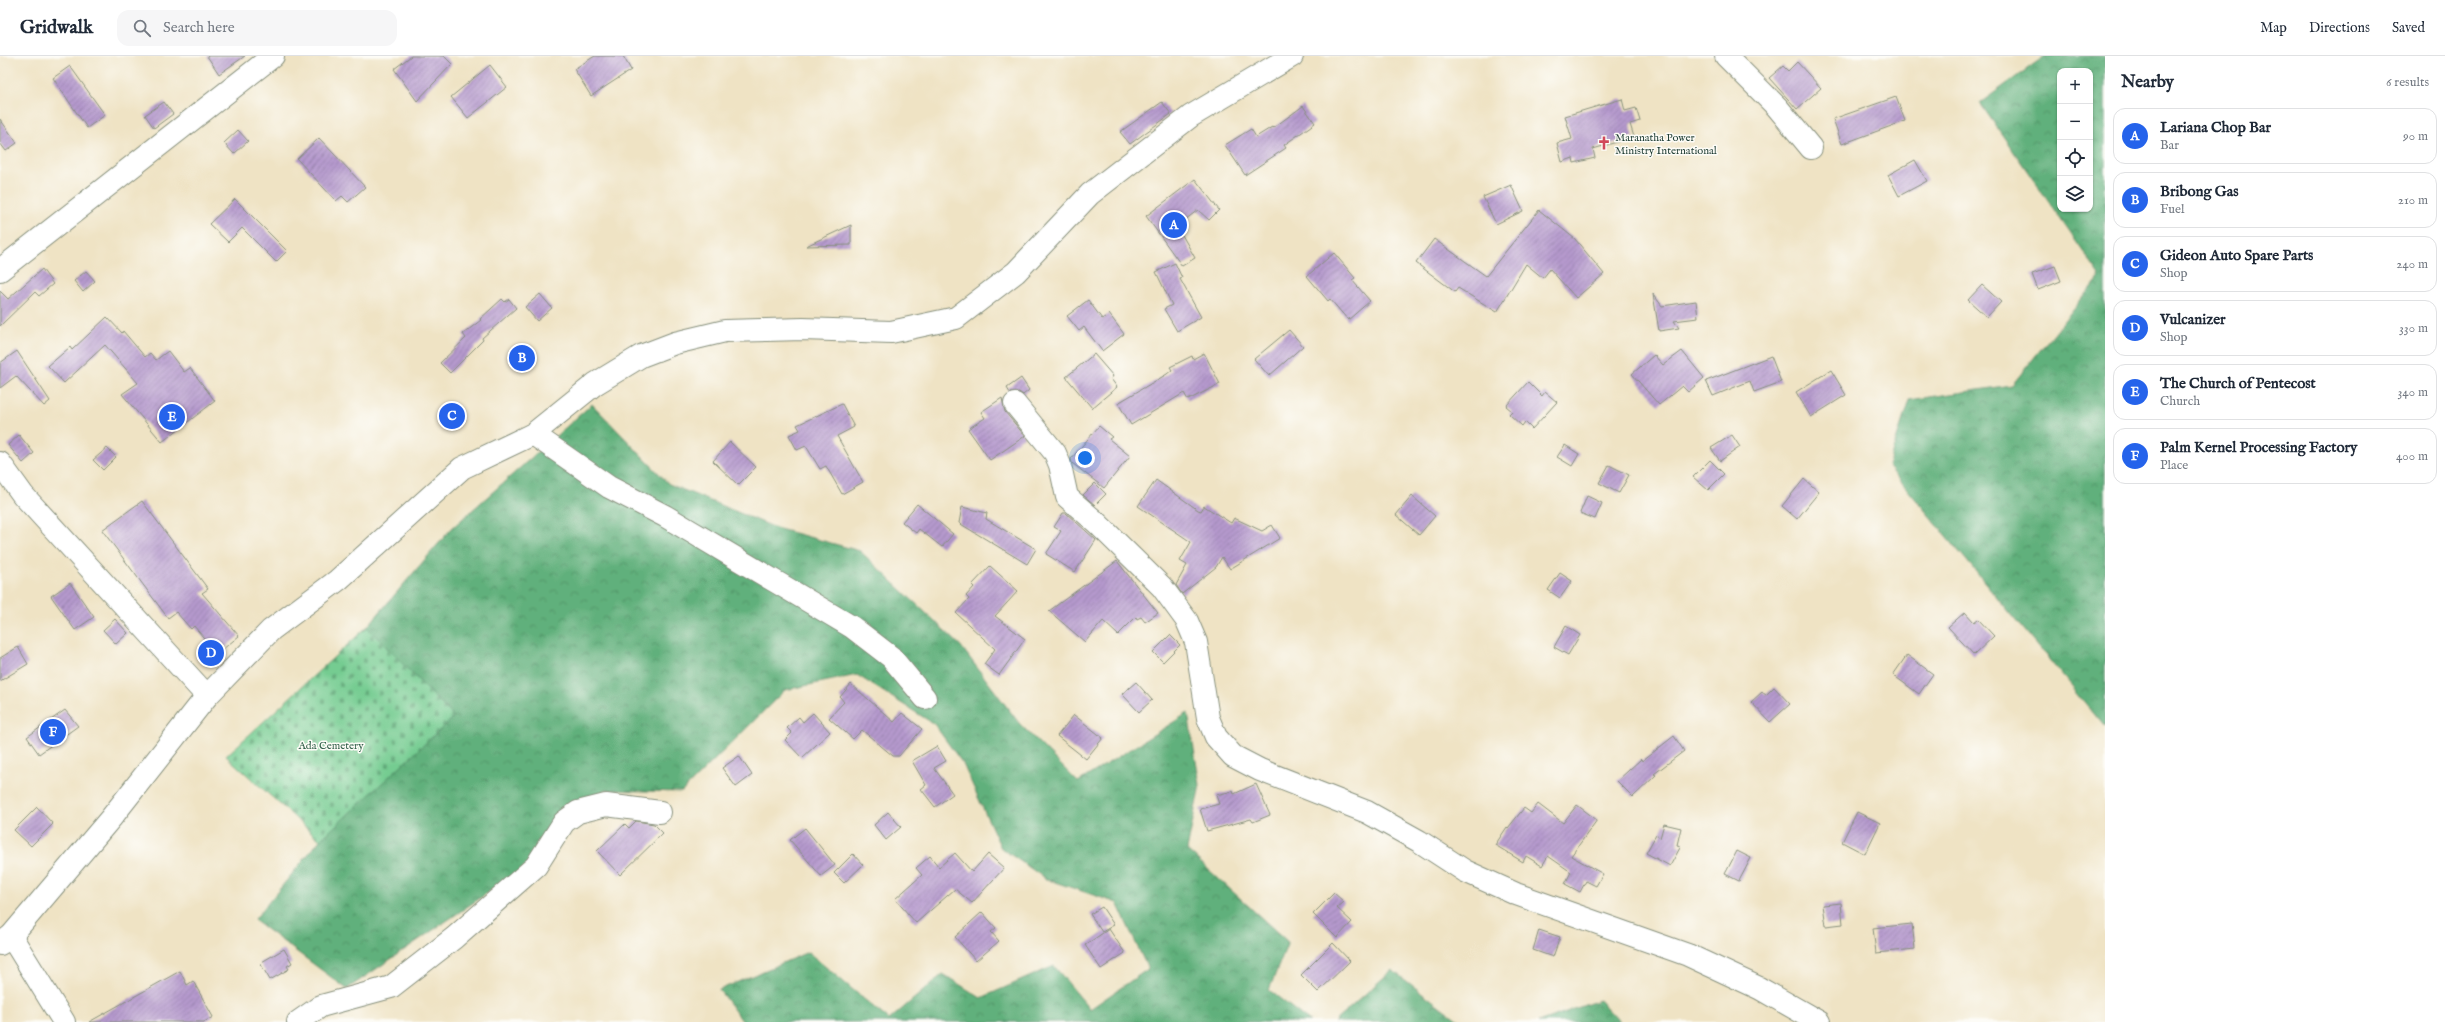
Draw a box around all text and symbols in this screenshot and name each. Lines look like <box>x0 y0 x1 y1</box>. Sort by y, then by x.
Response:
search box <box>117 10 397 46</box>
text: Gridwalk <box>20 16 93 40</box>
icon: search <box>131 17 153 39</box>
text: Search here <box>163 18 235 37</box>
text: Map <box>2260 19 2287 37</box>
text: Directions <box>2309 19 2370 37</box>
text: Saved <box>2392 19 2425 37</box>
map controls <box>2057 68 2093 212</box>
button: + <box>2057 68 2093 104</box>
text: Nearby <box>2121 72 2174 93</box>
text: 6 results <box>2386 74 2429 91</box>
button: − <box>2057 104 2093 140</box>
text: Lariana Chop Bar <box>2160 118 2271 137</box>
text: A <box>2131 128 2139 145</box>
text: 90 m <box>2403 128 2428 145</box>
place label: Maranatha Power Ministry International <box>1615 131 1717 158</box>
church icon: Maranatha Power Ministry International <box>1596 135 1612 151</box>
text: Bar <box>2160 137 2179 154</box>
button: locate <box>2057 140 2093 176</box>
button: layers <box>2057 176 2093 212</box>
text: Bribong Gas <box>2160 182 2239 201</box>
text: B <box>2131 192 2139 209</box>
text: 210 m <box>2398 192 2428 209</box>
text: Fuel <box>2160 201 2184 218</box>
pin: A <box>1161 210 1187 240</box>
text: Gideon Auto Spare Parts <box>2160 246 2313 265</box>
text: C <box>2130 256 2140 273</box>
text: 240 m <box>2396 256 2428 273</box>
text: Shop <box>2160 265 2188 282</box>
text: Vulcanizer <box>2160 310 2226 329</box>
text: D <box>2130 320 2140 337</box>
text: 330 m <box>2399 320 2428 337</box>
text: Shop <box>2160 329 2188 346</box>
pin: B <box>509 343 535 373</box>
text: The Church of Pentecost <box>2160 374 2316 393</box>
text: E <box>2130 384 2140 401</box>
text: 340 m <box>2398 384 2428 401</box>
text: Church <box>2160 393 2200 410</box>
pin: C <box>439 401 465 431</box>
pin: E <box>159 402 185 432</box>
text: Palm Kernel Processing Factory <box>2160 438 2357 457</box>
your location <box>1075 448 1095 468</box>
text: F <box>2131 448 2139 465</box>
text: 400 m <box>2396 448 2428 465</box>
text: Place <box>2160 457 2188 474</box>
pin: D <box>198 638 224 668</box>
pin: F <box>40 717 66 747</box>
park label: Ada Cemetery <box>297 739 364 753</box>

